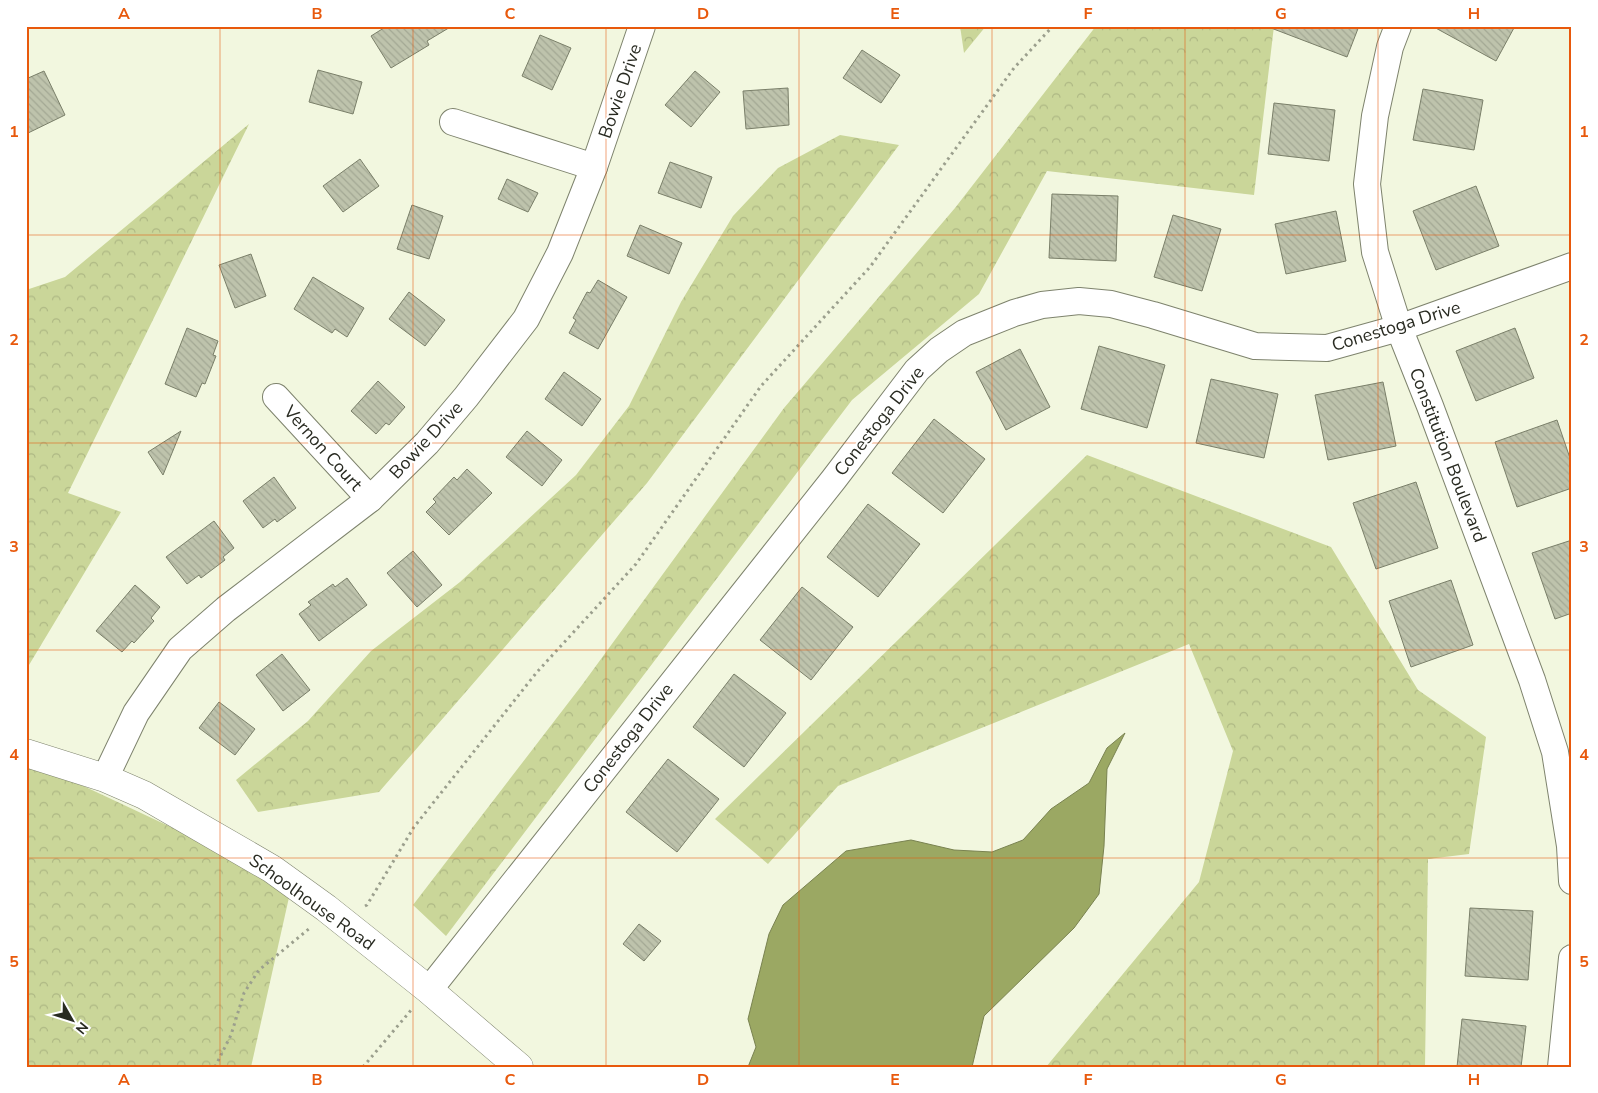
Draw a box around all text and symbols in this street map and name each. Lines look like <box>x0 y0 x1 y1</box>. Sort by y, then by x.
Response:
text: A <box>118 3 130 25</box>
text: B <box>311 3 323 25</box>
text: C <box>505 3 516 25</box>
text: D <box>697 3 709 25</box>
text: E <box>890 3 900 25</box>
text: F <box>1084 3 1093 25</box>
text: G <box>1275 3 1287 25</box>
text: H <box>1468 3 1480 25</box>
street label: Bowie Drive <box>593 41 647 141</box>
text: 1 <box>9 121 19 143</box>
text: 1 <box>1579 121 1589 143</box>
street label: Conestoga Drive <box>1329 295 1463 357</box>
text: 2 <box>9 329 19 351</box>
text: 2 <box>1579 329 1589 351</box>
street label: Conestoga Drive <box>828 361 930 481</box>
street label: Constitution Boulevard <box>1404 364 1492 546</box>
street label: Bowie Drive <box>384 396 468 484</box>
street label: Vernon Court <box>278 399 368 496</box>
text: 3 <box>9 536 19 558</box>
text: 3 <box>1579 536 1589 558</box>
street label: Conestoga Drive <box>577 678 679 798</box>
text: 4 <box>9 744 19 766</box>
text: 4 <box>1579 744 1589 766</box>
street label: Schoolhouse Road <box>244 848 380 956</box>
text: 5 <box>9 951 19 973</box>
text: 5 <box>1579 951 1589 973</box>
north arrow <box>48 996 98 1046</box>
text: N <box>71 1018 92 1038</box>
text: A <box>118 1069 130 1091</box>
text: B <box>311 1069 323 1091</box>
text: C <box>505 1069 516 1091</box>
text: D <box>697 1069 709 1091</box>
text: E <box>890 1069 900 1091</box>
text: F <box>1084 1069 1093 1091</box>
text: G <box>1275 1069 1287 1091</box>
text: H <box>1468 1069 1480 1091</box>

